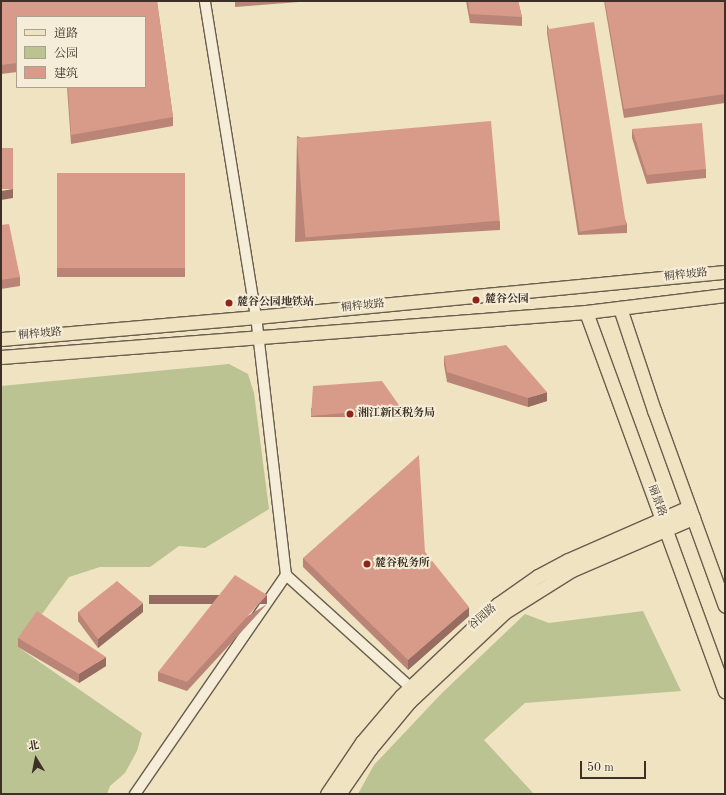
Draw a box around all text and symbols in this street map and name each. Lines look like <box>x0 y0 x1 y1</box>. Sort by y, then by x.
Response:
legend <box>16 16 146 88</box>
text: 道路 <box>54 28 78 40</box>
text: 公园 <box>54 48 78 60</box>
text: 建筑 <box>54 68 78 80</box>
street label: 桐梓坡路 <box>663 267 709 285</box>
place label: 麓谷公园 <box>485 293 529 307</box>
marker: 麓谷公园 <box>470 294 482 306</box>
place label: 麓谷公园地铁站 <box>237 296 314 310</box>
marker: 麓谷公园地铁站 <box>224 298 234 308</box>
street label: 桐梓坡路 <box>340 298 386 316</box>
street label: 桐梓坡路 <box>18 327 62 343</box>
place label: 湘江新区税务局 <box>358 407 435 421</box>
marker: 湘江新区税务局 <box>345 409 355 419</box>
street label: 丽景路 <box>644 483 668 519</box>
place label: 麓谷税务所 <box>375 557 430 571</box>
marker: 麓谷税务所 <box>362 559 372 569</box>
street label: 谷园路 <box>466 602 500 634</box>
north arrow <box>16 739 56 779</box>
text: 北 <box>27 740 40 753</box>
scale bar <box>582 753 648 779</box>
text: 50 m <box>587 762 614 774</box>

